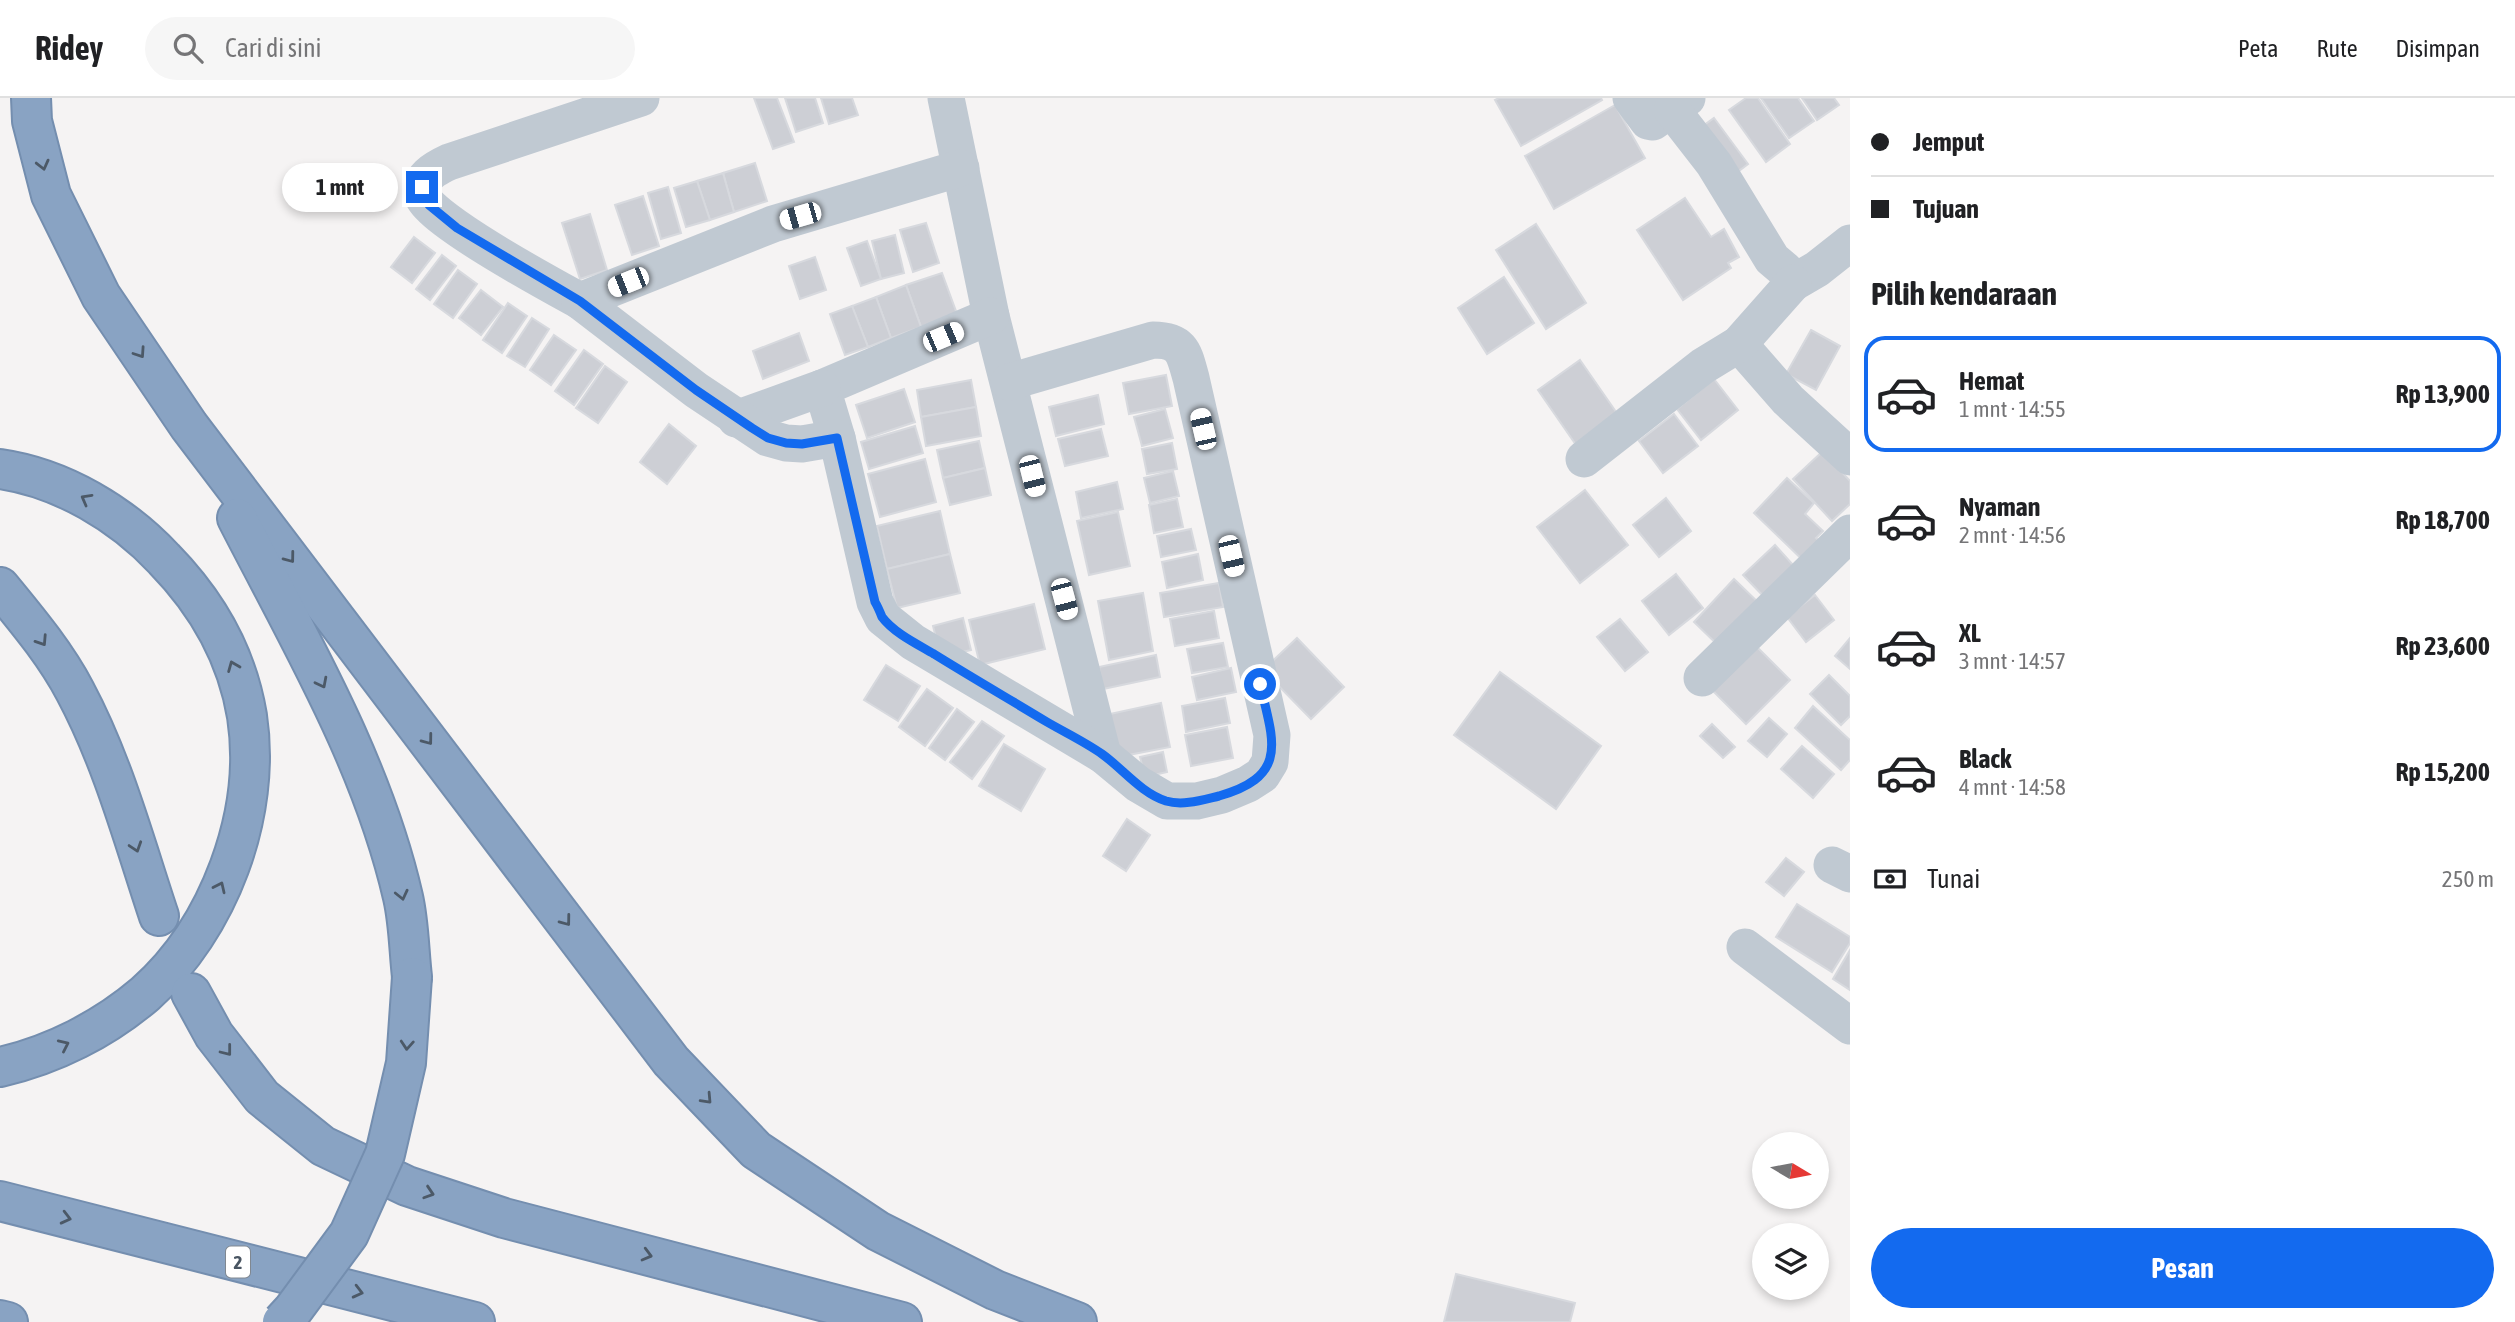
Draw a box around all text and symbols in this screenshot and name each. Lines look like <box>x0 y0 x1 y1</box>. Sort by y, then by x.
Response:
search box <box>145 17 635 80</box>
text: Ridey <box>35 29 103 67</box>
icon: search <box>169 29 207 67</box>
text: Cari di sini <box>225 33 322 63</box>
text: Peta <box>2238 35 2278 62</box>
text: Rute <box>2316 35 2358 62</box>
text: Disimpan <box>2396 35 2480 62</box>
text: Jemput <box>1913 127 1984 157</box>
one-way arrow <box>35 159 49 171</box>
callout: 1 mnt <box>282 162 398 212</box>
route end <box>406 171 438 203</box>
text: 1 mnt <box>316 174 364 200</box>
text: Tujuan <box>1913 194 1979 224</box>
car <box>777 200 824 232</box>
car <box>605 264 652 300</box>
text: Pilih kendaraan <box>1871 275 2057 312</box>
car <box>920 319 967 355</box>
one-way arrow <box>131 345 144 358</box>
icon: car <box>1875 363 1938 426</box>
text: Hemat <box>1959 366 2024 396</box>
text: Rp 13,900 <box>2395 379 2490 409</box>
text: 1 mnt · 14:55 <box>1959 396 2066 422</box>
car <box>1189 406 1218 452</box>
car <box>1017 453 1048 499</box>
icon: car <box>1875 489 1938 552</box>
text: Nyaman <box>1959 492 2040 522</box>
one-way arrow <box>81 494 93 507</box>
text: Rp 18,700 <box>2395 505 2490 535</box>
text: 2 mnt · 14:56 <box>1959 522 2066 548</box>
car <box>1217 533 1246 579</box>
one-way arrow <box>282 551 295 563</box>
car <box>1049 576 1080 622</box>
icon: car <box>1875 615 1938 678</box>
text: XL <box>1959 618 1981 648</box>
text: Rp 23,600 <box>2395 631 2490 661</box>
one-way arrow <box>34 633 47 646</box>
text: 3 mnt · 14:57 <box>1959 648 2066 674</box>
one-way arrow <box>227 660 241 672</box>
route start <box>1244 668 1276 700</box>
one-way arrow <box>313 676 327 688</box>
one-way arrow <box>419 732 432 744</box>
icon: car <box>1875 741 1938 804</box>
text: Black <box>1959 744 2011 774</box>
text: Rp 15,200 <box>2395 757 2490 787</box>
text: 4 mnt · 14:58 <box>1959 774 2066 800</box>
one-way arrow <box>128 840 142 853</box>
icon: cash <box>1871 860 1909 898</box>
text: Tunai <box>1927 864 1980 894</box>
text: 250 m <box>2442 866 2494 892</box>
one-way arrow <box>212 882 226 894</box>
one-way arrow <box>394 889 408 901</box>
one-way arrow <box>557 913 570 925</box>
one-way arrow <box>57 1039 69 1053</box>
one-way arrow <box>400 1040 415 1051</box>
one-way arrow <box>218 1044 231 1056</box>
one-way arrow <box>698 1090 711 1103</box>
north arrow <box>1752 1132 1829 1209</box>
map controls <box>1752 1132 1829 1300</box>
one-way arrow <box>422 1185 434 1199</box>
one-way arrow <box>60 1210 72 1224</box>
button: layers <box>1752 1223 1829 1300</box>
button: Pesan <box>1871 1228 2494 1308</box>
road number: 2 <box>226 1246 250 1278</box>
one-way arrow <box>641 1247 653 1261</box>
one-way arrow <box>352 1284 364 1298</box>

